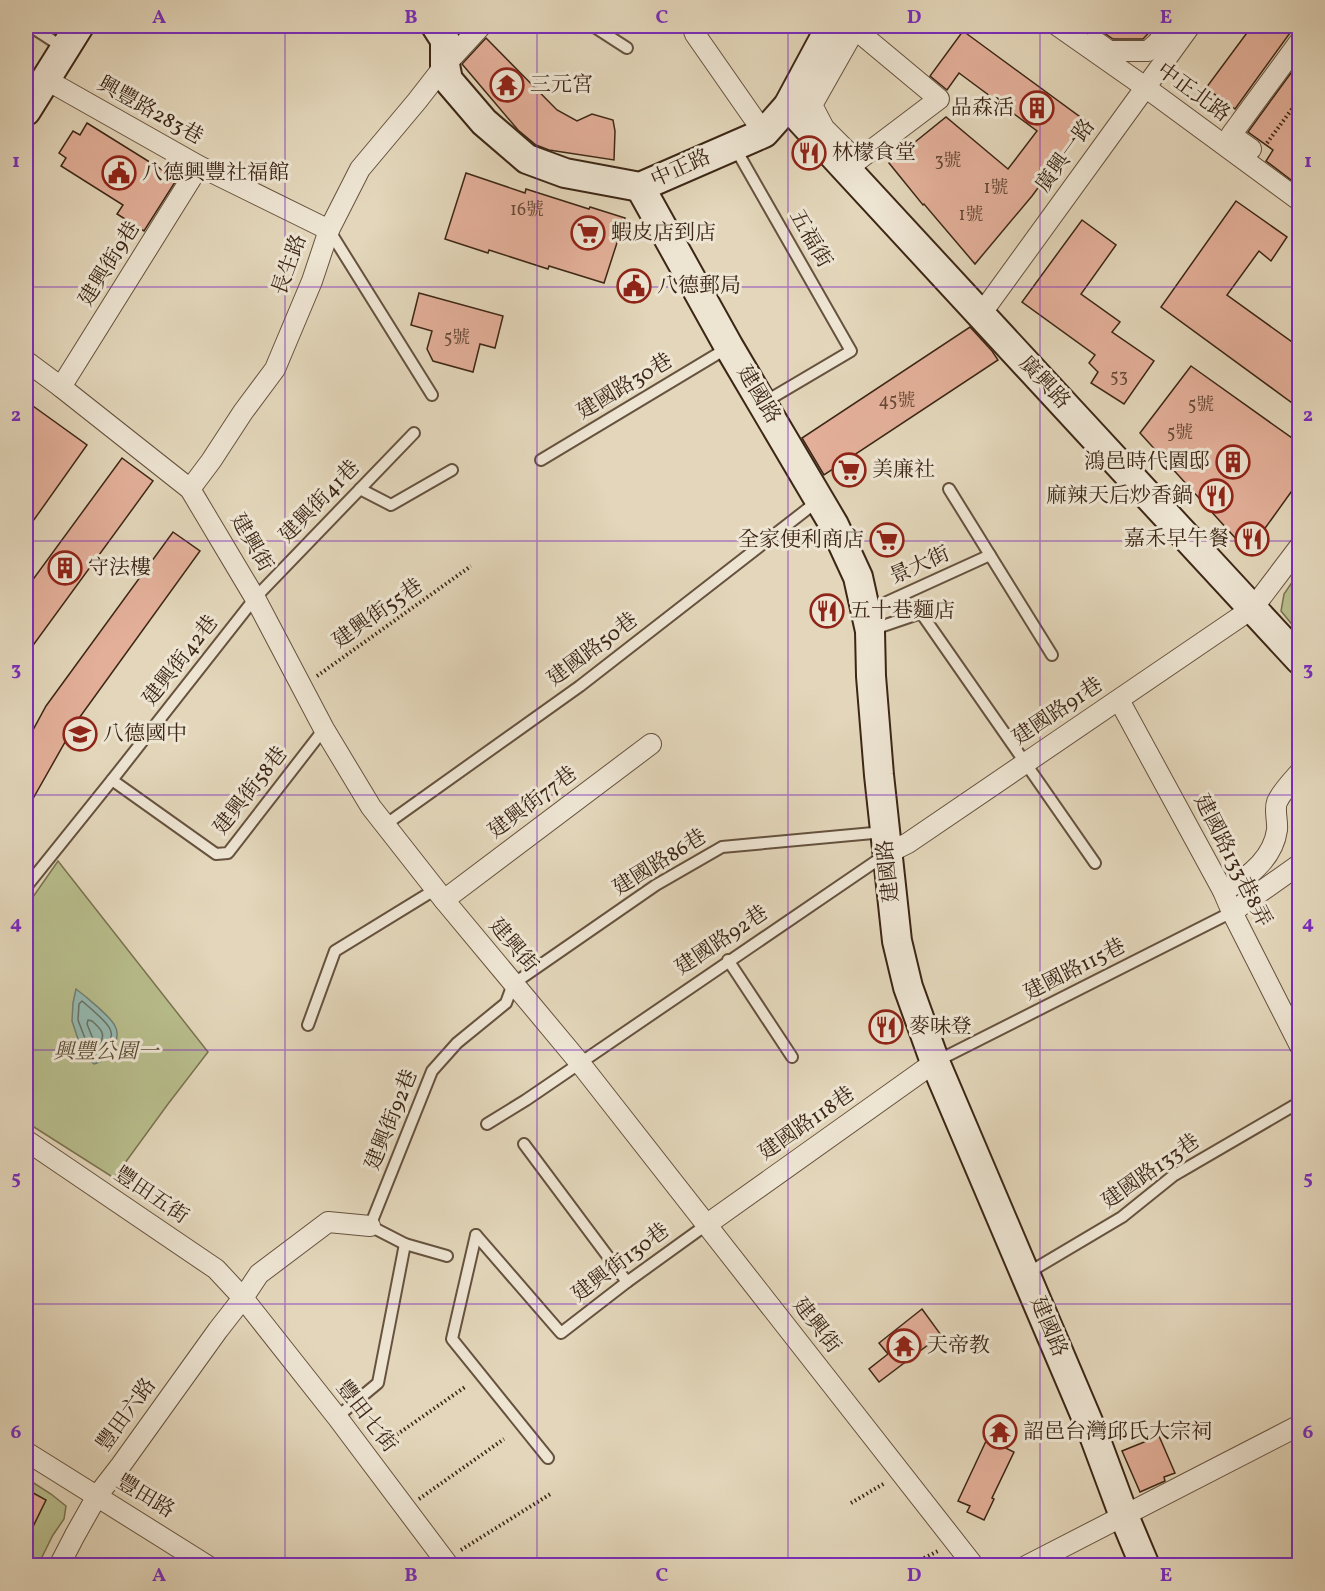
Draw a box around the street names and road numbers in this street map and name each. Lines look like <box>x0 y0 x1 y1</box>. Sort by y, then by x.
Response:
street label: 中正北路 <box>1150 57 1236 129</box>
street label: 興豐路283巷 <box>92 70 208 152</box>
street label: 廣興一路 <box>1030 113 1102 199</box>
street label: 中正路 <box>646 143 716 195</box>
street label: 五福街 <box>782 204 838 274</box>
street label: 建興街9巷 <box>73 216 147 312</box>
street label: 長生路 <box>266 230 314 300</box>
street label: 建國路30巷 <box>572 347 678 427</box>
street label: 廣興路 <box>1012 350 1076 416</box>
street label: 建國路 <box>729 361 787 429</box>
street label: 建興街41巷 <box>273 454 367 550</box>
street label: 建興街 <box>223 508 279 578</box>
street label: 景大街 <box>885 540 955 592</box>
street label: 建興街55巷 <box>327 572 429 656</box>
street label: 建國路50巷 <box>542 606 644 694</box>
street label: 建興街42巷 <box>136 610 226 712</box>
street label: 建國路91巷 <box>1007 671 1109 753</box>
street label: 建興街58巷 <box>207 741 295 841</box>
street label: 建興街77巷 <box>483 760 583 846</box>
street label: 建國路133巷8弄 <box>1186 790 1278 932</box>
street label: 建國路86巷 <box>608 823 712 903</box>
street label: 建國路 <box>871 838 907 904</box>
street label: 建國路92巷 <box>670 899 774 983</box>
street label: 建興街 <box>482 913 544 979</box>
street label: 建國路115巷 <box>1019 932 1131 1008</box>
street label: 建興街92巷 <box>359 1065 425 1175</box>
street label: 建國路118巷 <box>753 1080 861 1168</box>
street label: 建國路133巷 <box>1096 1128 1206 1216</box>
street label: 豐田五街 <box>108 1160 194 1232</box>
street label: 建興街130巷 <box>566 1217 676 1309</box>
street label: 建興街 <box>785 1292 847 1360</box>
street label: 建國路 <box>1022 1292 1074 1362</box>
street label: 豐田六路 <box>91 1372 163 1458</box>
street label: 豐田七街 <box>329 1375 403 1459</box>
street label: 豐田路 <box>111 1468 179 1526</box>

